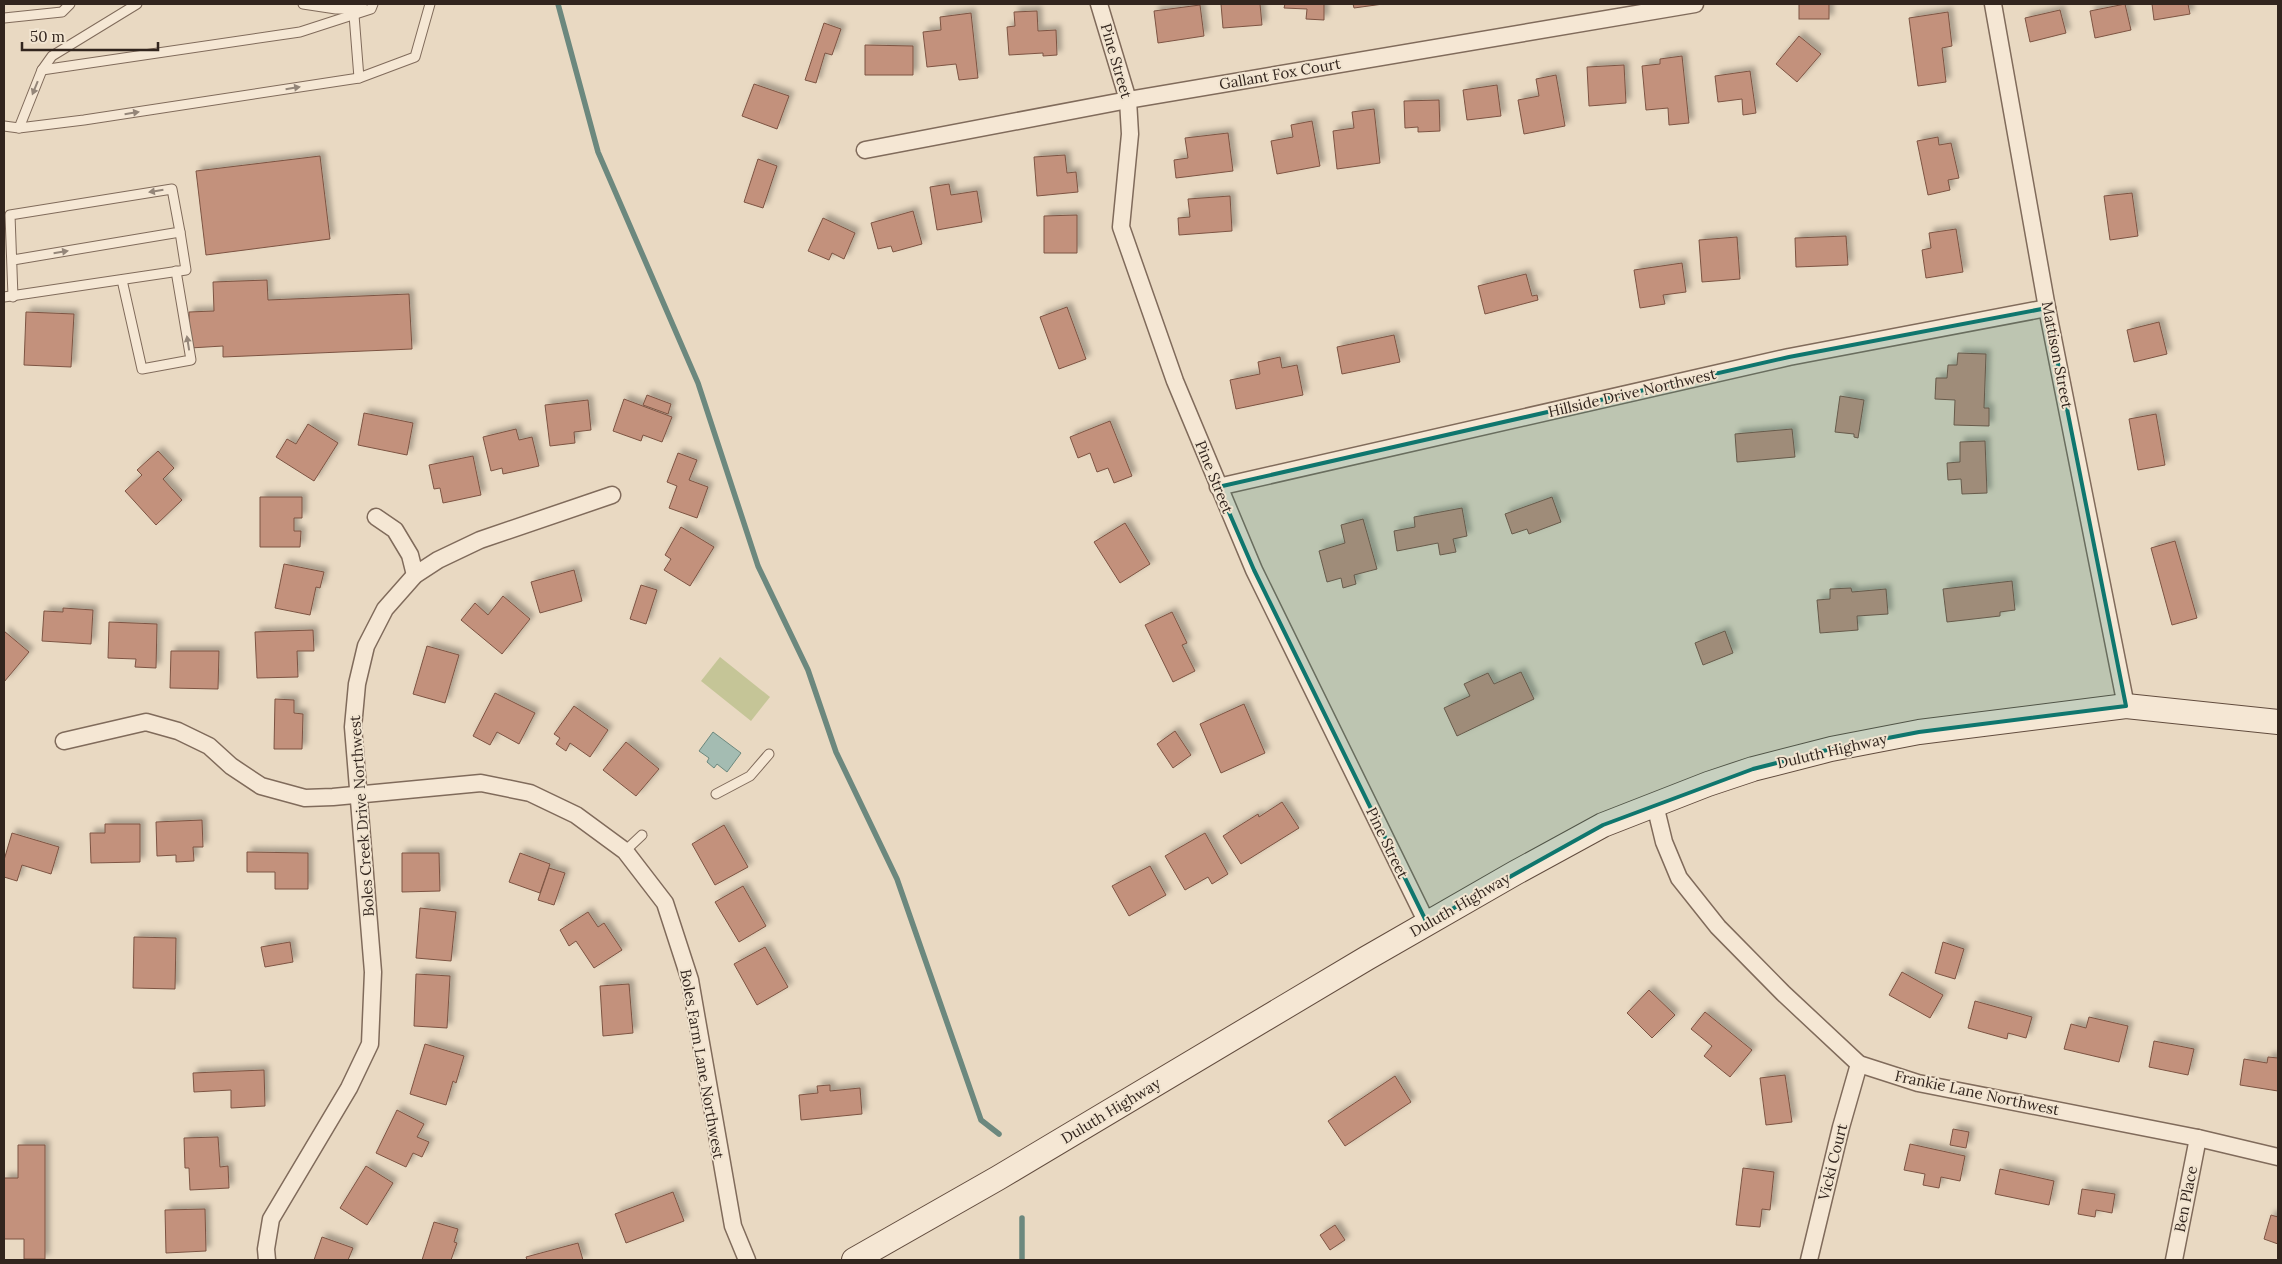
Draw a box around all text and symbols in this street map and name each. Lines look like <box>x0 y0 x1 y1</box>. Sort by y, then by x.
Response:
scale bar <box>22 20 159 52</box>
street label: Pine Street <box>1097 21 1136 101</box>
text: 50 m <box>30 27 65 46</box>
street label: Gallant Fox Court <box>1218 53 1342 94</box>
one-way arrow <box>31 81 39 96</box>
one-way arrow <box>285 84 301 92</box>
one-way arrow <box>125 108 141 116</box>
one-way arrow <box>148 188 164 196</box>
one-way arrow <box>54 248 70 256</box>
street label: Mattison Street <box>2038 300 2077 410</box>
one-way arrow <box>183 335 191 351</box>
street label: Hillside Drive Northwest <box>1546 364 1718 421</box>
street label: Pine Street <box>1191 438 1238 516</box>
street label: Boles Creek Drive Northwest <box>345 715 378 917</box>
street label: Duluth Highway <box>1775 729 1889 772</box>
street label: Pine Street <box>1362 804 1413 882</box>
street label: Duluth Highway <box>1406 868 1513 941</box>
street label: Boles Farm Lane Northwest <box>676 968 729 1161</box>
street label: Frankie Lane Northwest <box>1893 1066 2061 1119</box>
street label: Duluth Highway <box>1058 1073 1164 1148</box>
street label: Vicki Court <box>1814 1121 1851 1203</box>
street label: Ben Place <box>2170 1164 2201 1234</box>

